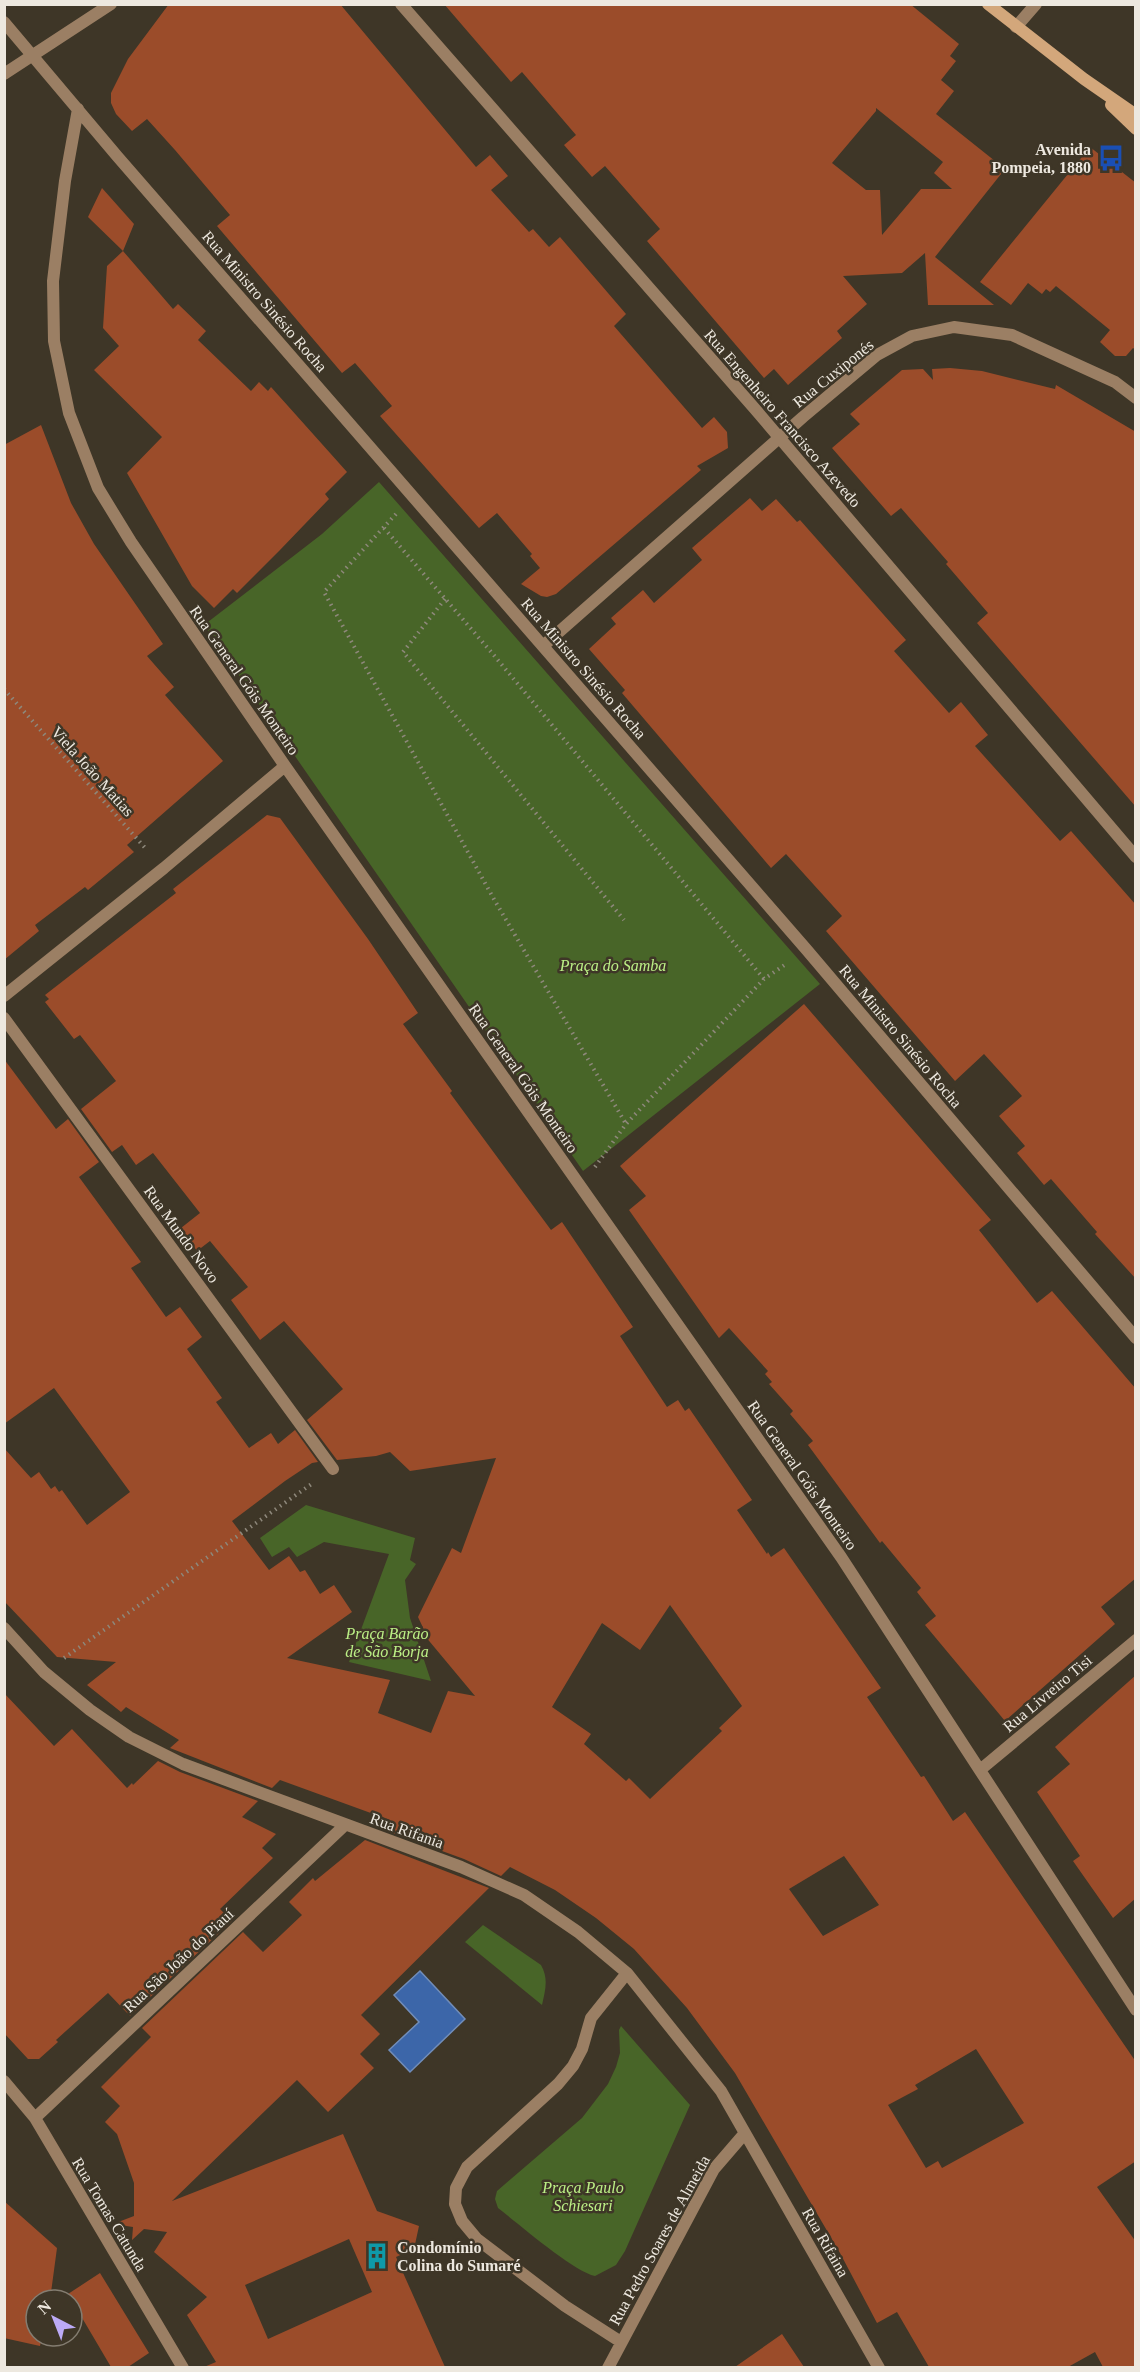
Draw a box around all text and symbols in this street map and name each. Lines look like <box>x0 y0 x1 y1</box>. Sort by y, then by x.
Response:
place label: Avenida Pompeia, 1880 <box>991 141 1091 177</box>
bus stop icon: Avenida Pompeia, 1880 <box>1096 143 1126 173</box>
street label: Rua Ministro Sinésio Rocha <box>199 227 330 375</box>
street label: Rua Engenheiro Francisco Azevedo <box>700 326 864 511</box>
street label: Rua Cuxiponés <box>790 336 877 412</box>
street label: Rua Ministro Sinésio Rocha <box>518 594 649 742</box>
street label: Rua General Góis Monteiro <box>187 602 303 758</box>
street label: Viela João Matias <box>48 723 137 820</box>
park label: Praça do Samba <box>559 957 666 975</box>
street label: Rua Ministro Sinésio Rocha <box>836 962 965 1111</box>
street label: Rua General Góis Monteiro <box>466 1000 582 1156</box>
street label: Rua Mundo Novo <box>141 1183 222 1286</box>
street label: Rua General Góis Monteiro <box>745 1397 861 1553</box>
park label: Praça Barão de São Borja <box>344 1625 429 1661</box>
street label: Rua Livreiro Tisi <box>1000 1651 1095 1735</box>
street label: Rua Rifania <box>368 1809 446 1852</box>
street label: Rua São João do Piauí <box>120 1905 237 2016</box>
street label: Rua Pedro Soares de Almeida <box>606 2153 713 2328</box>
street label: Rua Tomas Catunda <box>69 2154 150 2274</box>
park label: Praça Paulo Schiesari <box>541 2179 624 2214</box>
street label: Rua Rifaina <box>799 2205 852 2280</box>
place label: Condomínio Colina do Sumaré <box>397 2239 521 2274</box>
building icon: Condomínio Colina do Sumaré <box>362 2241 392 2271</box>
north arrow <box>24 2288 84 2348</box>
text: N <box>34 2297 55 2317</box>

